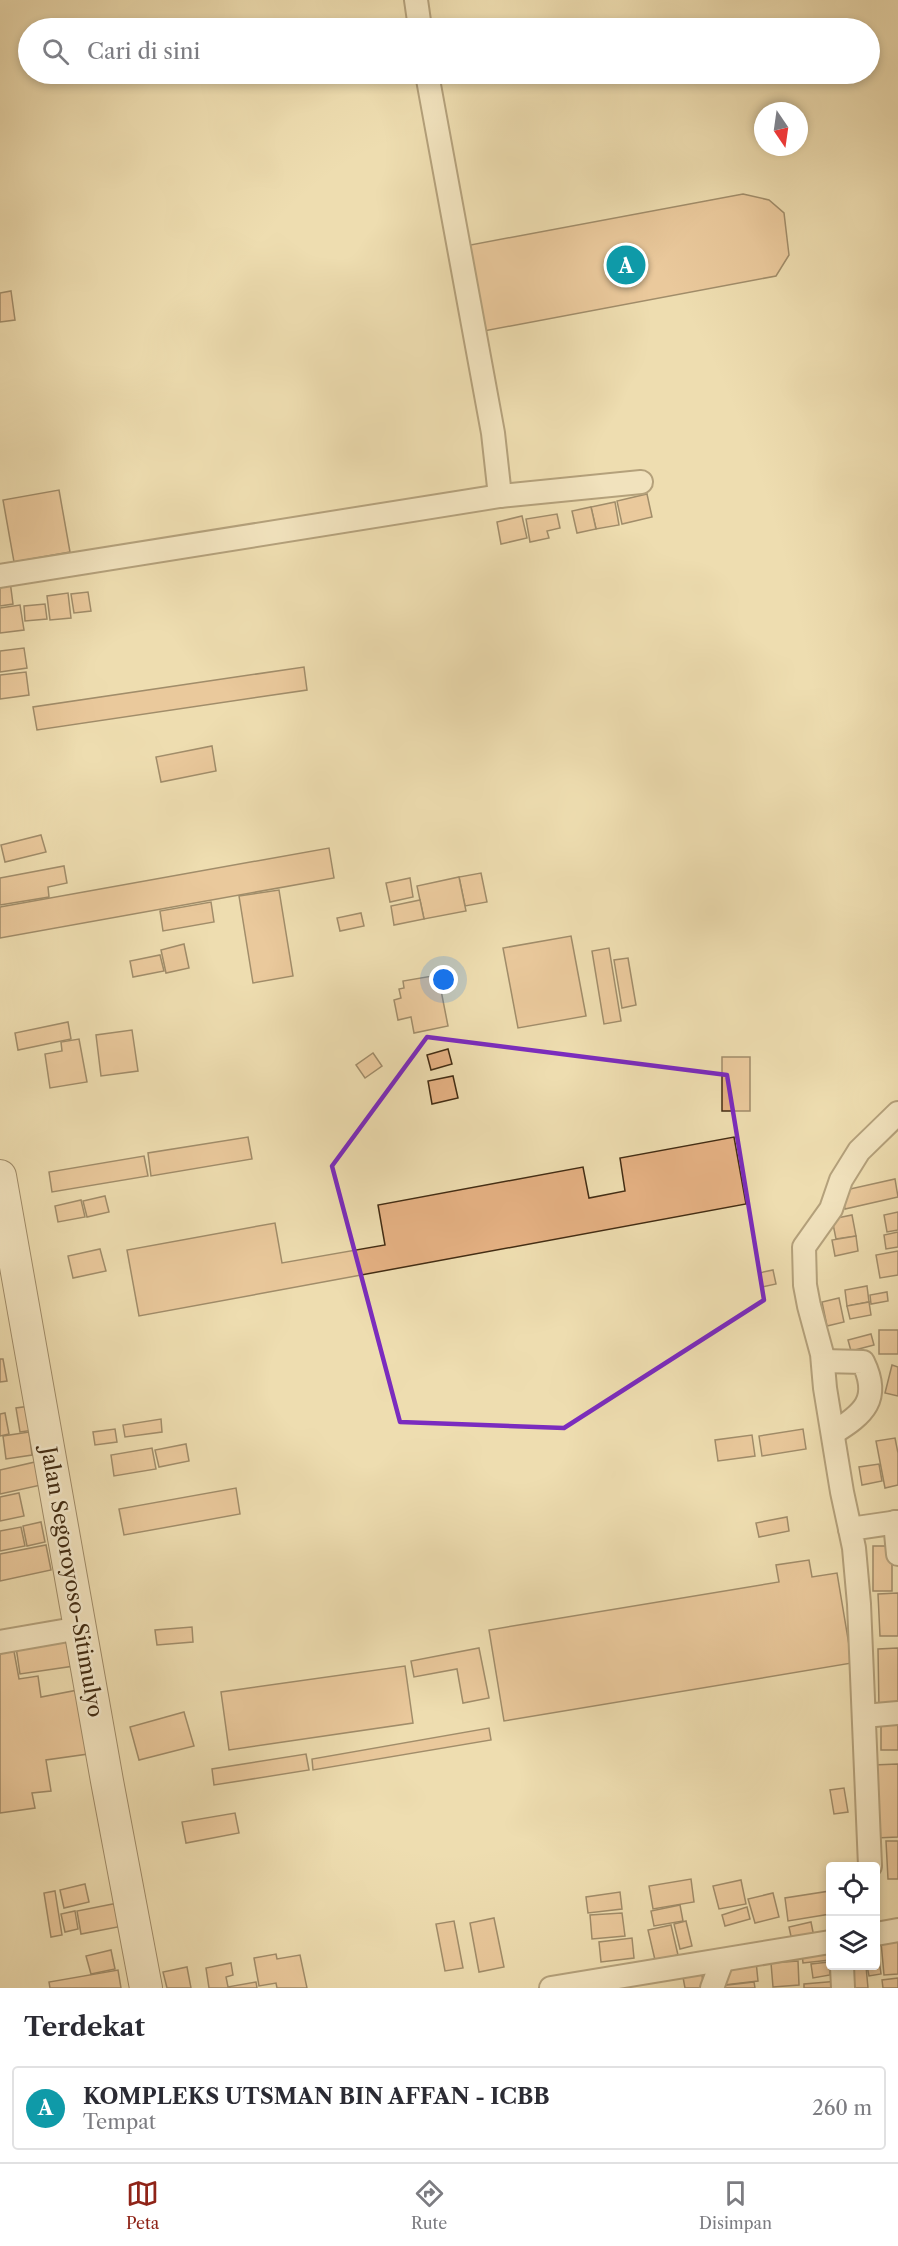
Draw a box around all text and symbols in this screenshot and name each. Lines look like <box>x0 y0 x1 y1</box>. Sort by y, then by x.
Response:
search box <box>18 18 880 84</box>
icon: search <box>39 35 72 68</box>
text: Cari di sini <box>87 38 200 65</box>
north arrow <box>754 102 808 156</box>
pin: A <box>606 242 646 288</box>
your location <box>429 965 458 994</box>
street label: Jalan Segoroyoso-Sitimulyo <box>36 1442 109 1719</box>
map controls <box>826 1862 880 1970</box>
button: locate <box>826 1862 880 1916</box>
button: layers <box>826 1916 880 1970</box>
text: Terdekat <box>24 2011 145 2043</box>
text: KOMPLEKS UTSMAN BIN AFFAN - ICBB <box>83 2083 550 2110</box>
text: A <box>38 2096 53 2120</box>
text: 260 m <box>812 2096 872 2120</box>
text: Tempat <box>83 2110 156 2134</box>
tab: Peta <box>126 2177 159 2233</box>
tab: Rute <box>411 2177 447 2233</box>
tab: Disimpan <box>699 2177 772 2233</box>

